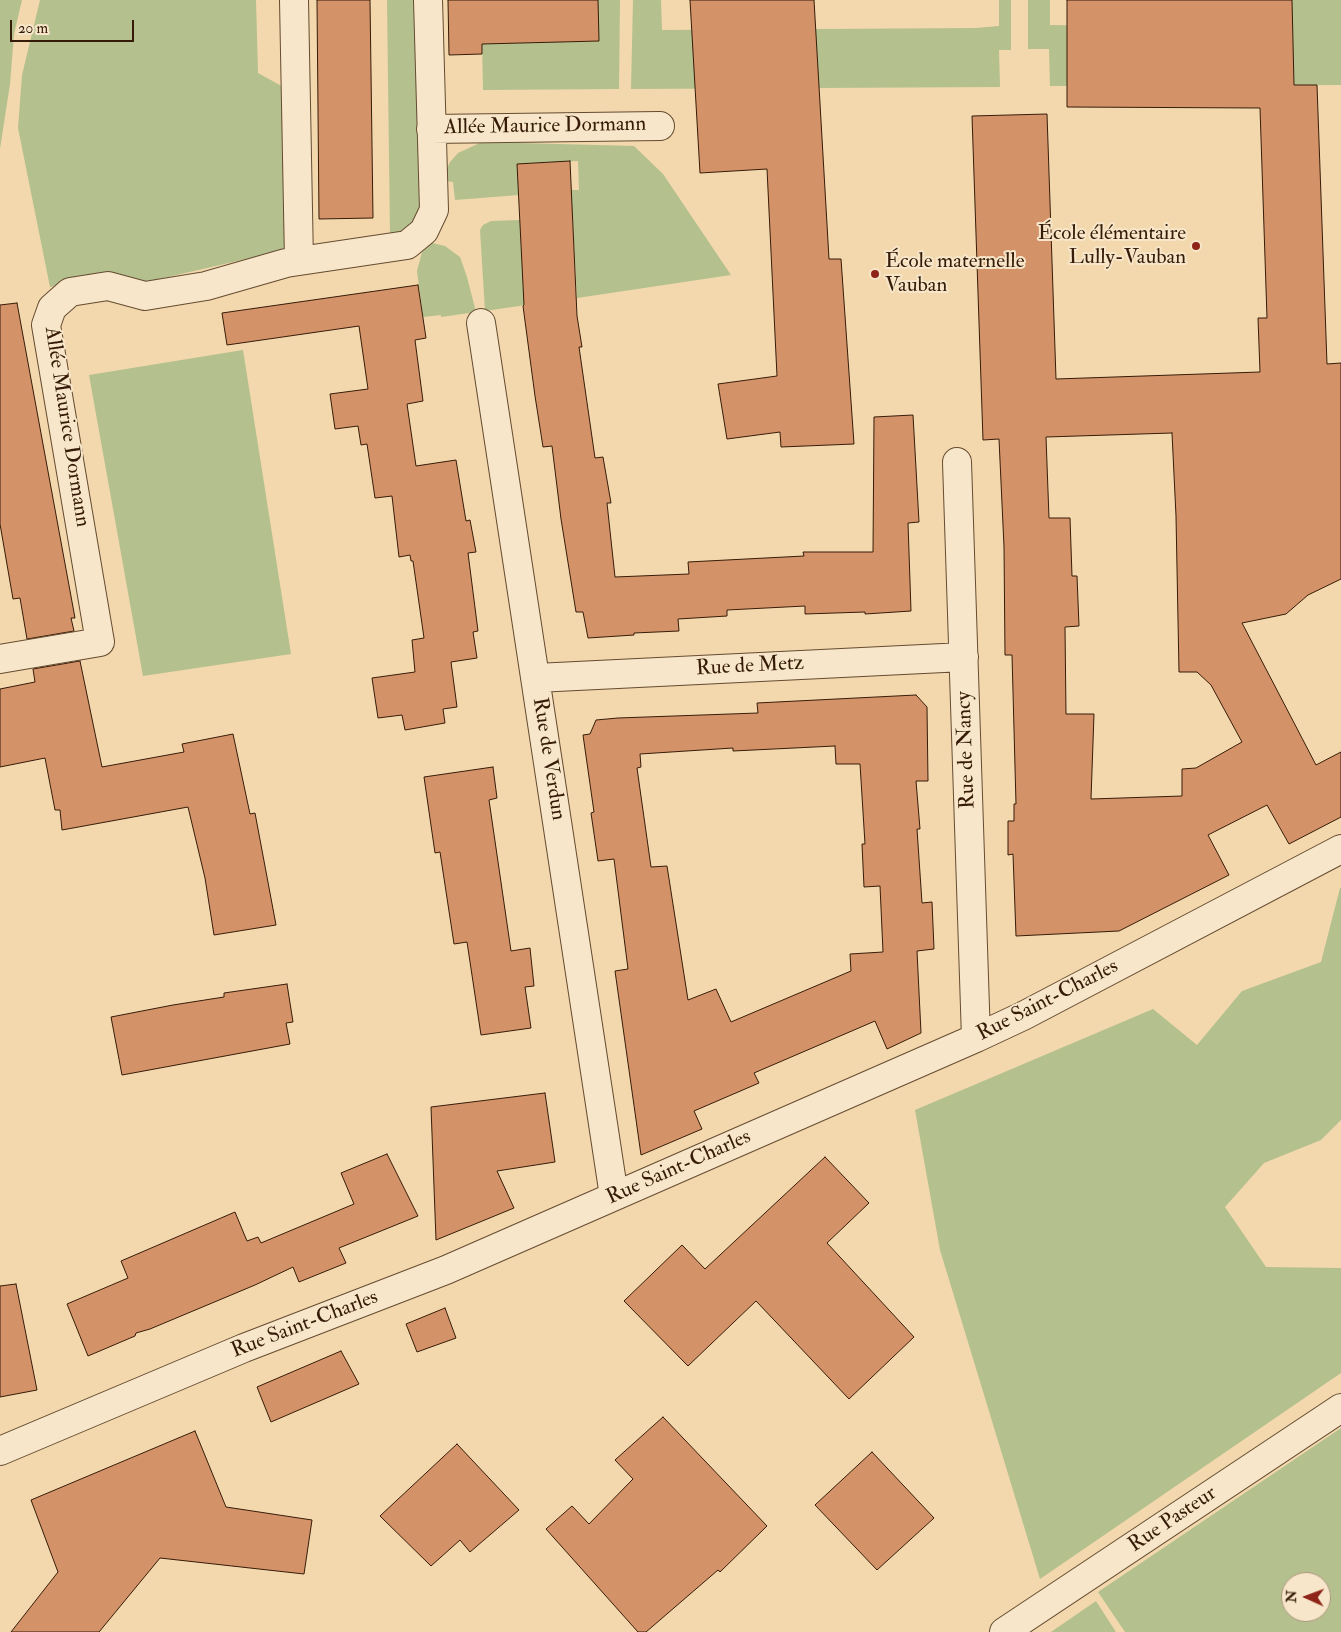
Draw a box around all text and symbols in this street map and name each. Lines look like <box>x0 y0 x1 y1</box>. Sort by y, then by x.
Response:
scale bar <box>12 10 136 42</box>
text: 20 m <box>18 19 48 38</box>
street label: Allée Maurice Dormann <box>444 113 646 141</box>
place label: École élémentaire Lully-Vauban <box>1038 221 1186 271</box>
marker: École élémentaire Lully-Vauban <box>1190 240 1202 252</box>
place label: École maternelle Vauban <box>885 249 1024 299</box>
marker: École maternelle Vauban <box>869 268 881 280</box>
street label: Allée Maurice Dormann <box>38 325 94 529</box>
street label: Rue de Metz <box>695 652 805 682</box>
street label: Rue de Nancy <box>952 691 982 809</box>
street label: Rue de Verdun <box>526 696 570 822</box>
street label: Rue Saint-Charles <box>973 955 1123 1047</box>
street label: Rue Saint-Charles <box>603 1125 755 1211</box>
street label: Rue Saint-Charles <box>228 1285 382 1365</box>
street label: Rue Pasteur <box>1124 1481 1222 1559</box>
north arrow <box>1281 1572 1331 1622</box>
text: N <box>1283 1590 1300 1603</box>

